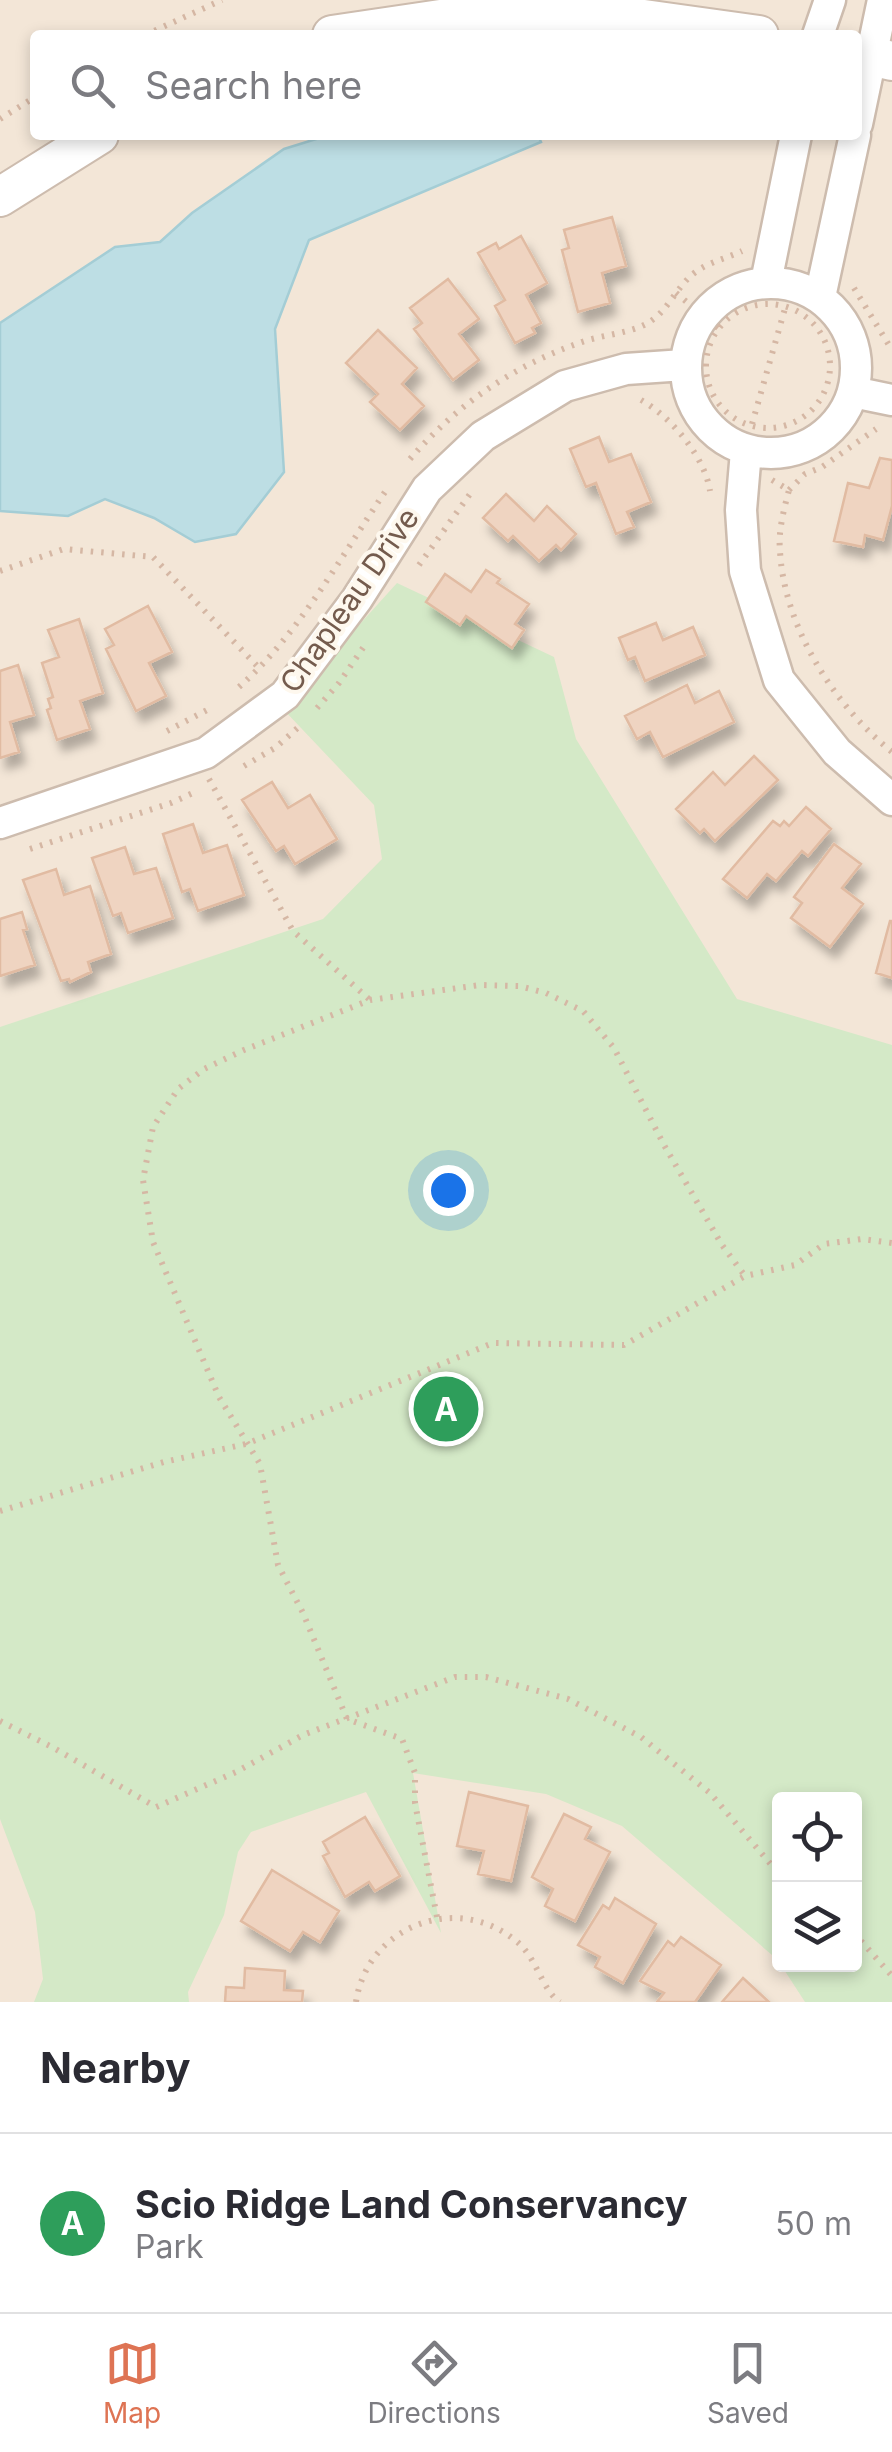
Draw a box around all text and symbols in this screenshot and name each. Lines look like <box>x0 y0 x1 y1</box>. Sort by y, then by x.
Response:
search box <box>30 30 862 140</box>
icon: search <box>65 58 120 113</box>
text: Search here <box>145 62 362 108</box>
street label: Chapleau Drive <box>272 501 426 699</box>
your location <box>423 1165 474 1216</box>
pin: A <box>414 1372 478 1446</box>
map controls <box>772 1792 862 1972</box>
button: locate <box>772 1792 862 1882</box>
button: layers <box>772 1882 862 1972</box>
text: Nearby <box>40 2042 191 2093</box>
text: Scio Ridge Land Conservancy <box>135 2181 688 2227</box>
text: A <box>61 2204 84 2243</box>
text: 50 m <box>775 2204 852 2243</box>
text: Park <box>135 2227 204 2266</box>
tab: Map <box>103 2336 161 2430</box>
tab: Directions <box>367 2336 501 2430</box>
tab: Saved <box>707 2336 789 2430</box>

